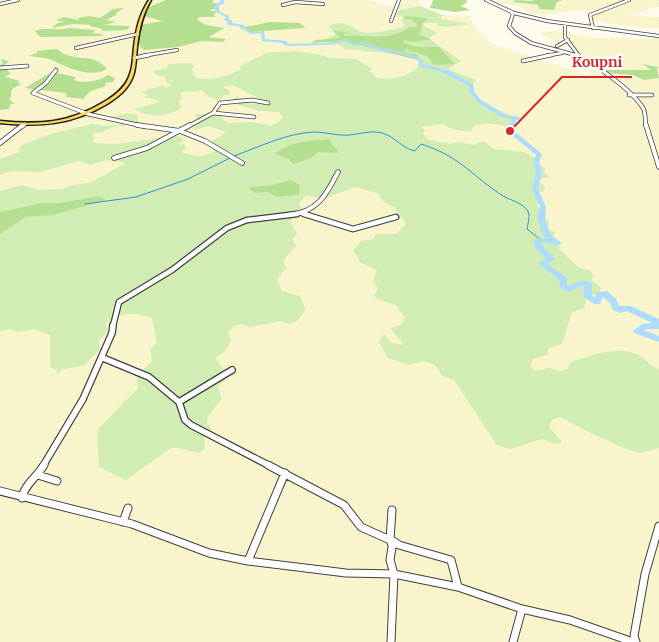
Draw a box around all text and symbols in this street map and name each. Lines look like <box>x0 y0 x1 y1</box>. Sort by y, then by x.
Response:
callout: Koupni <box>562 48 632 77</box>
text: Koupni <box>572 53 622 71</box>

